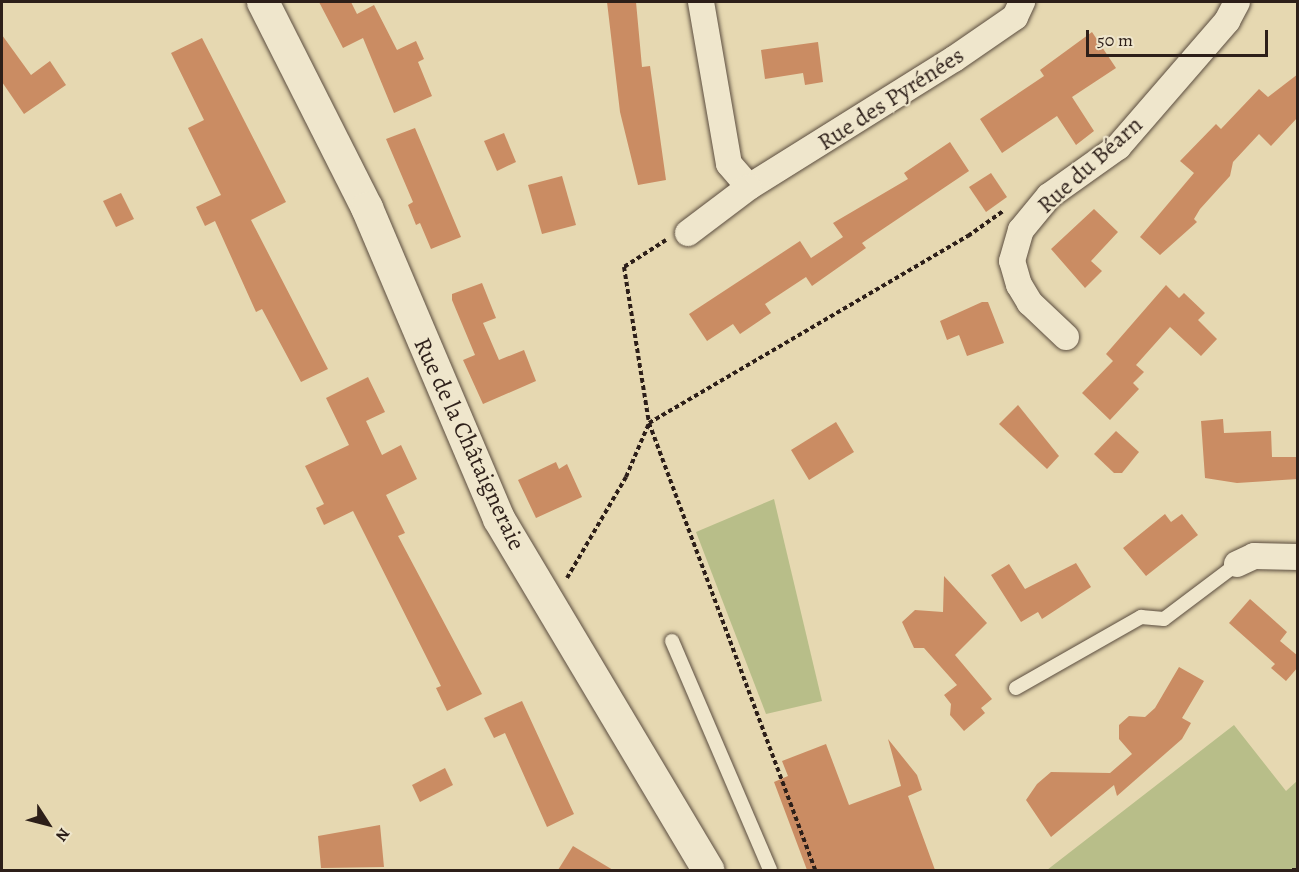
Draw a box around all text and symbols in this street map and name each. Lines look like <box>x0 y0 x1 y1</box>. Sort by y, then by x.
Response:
scale bar <box>1089 18 1270 56</box>
text: 50 m <box>1097 28 1133 52</box>
street label: Rue des Pyrénées <box>812 41 970 157</box>
street label: Rue du Béarn <box>1032 110 1148 220</box>
street label: Rue de la Châtaigneraie <box>407 333 531 555</box>
north arrow <box>18 794 78 854</box>
text: N <box>50 823 75 846</box>

